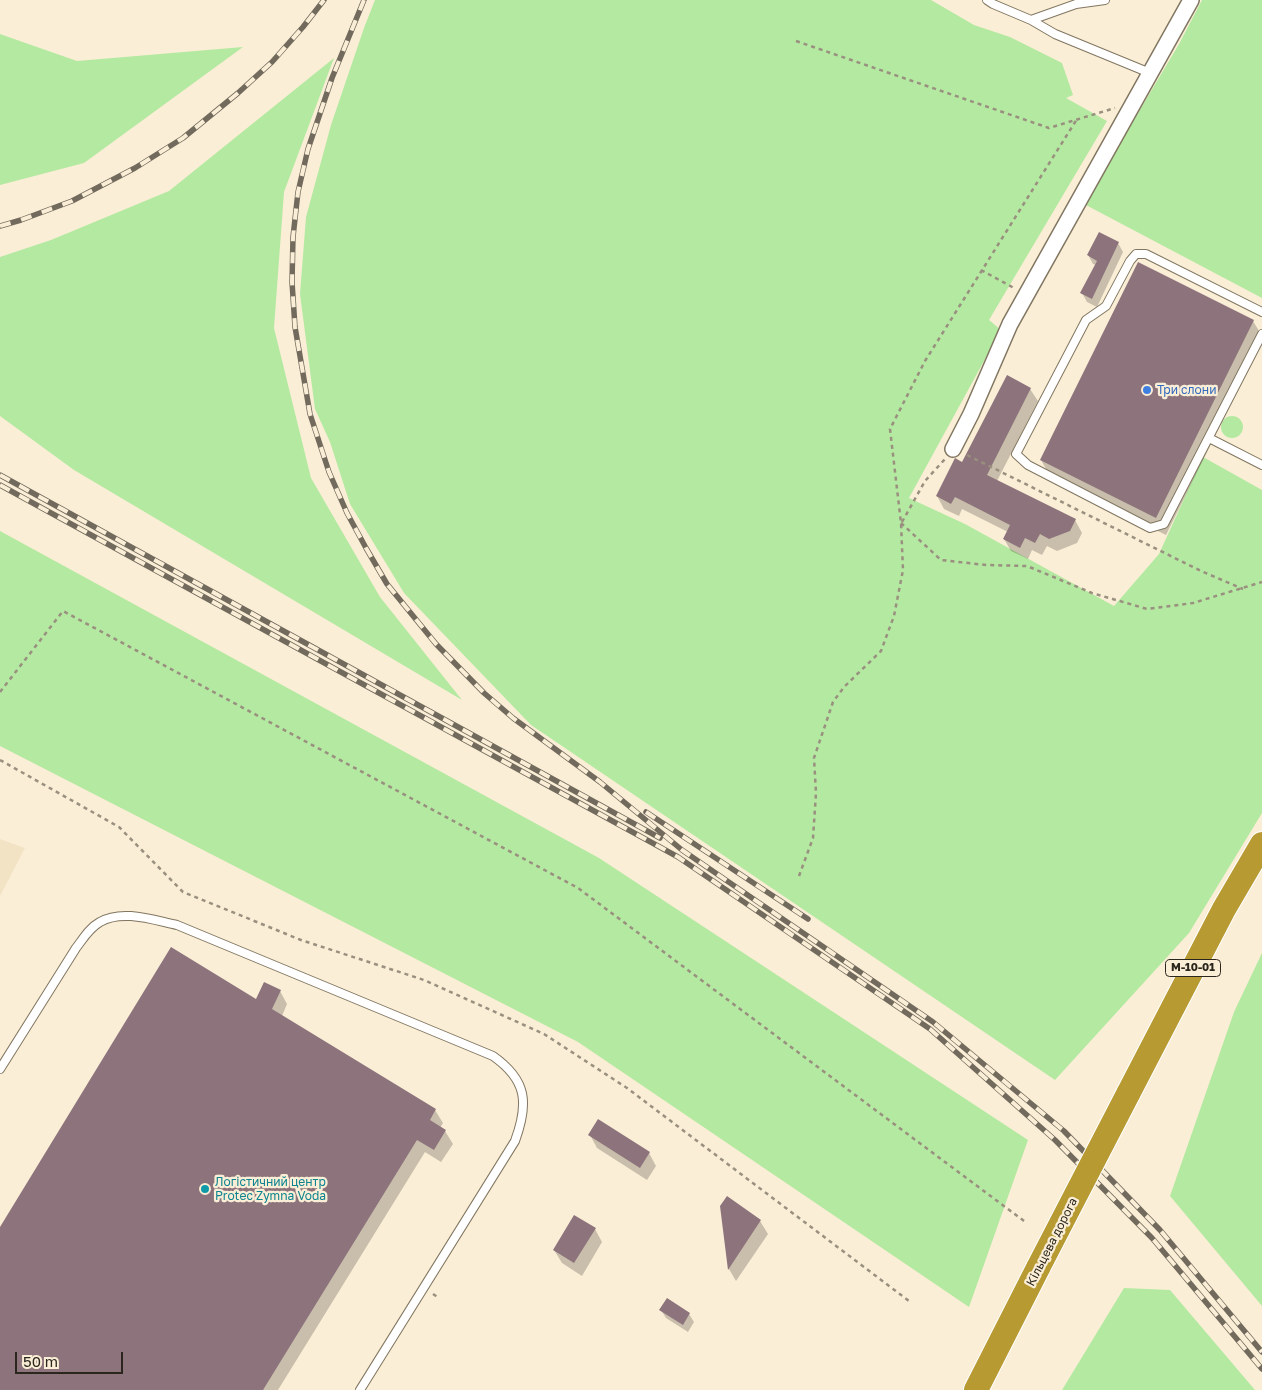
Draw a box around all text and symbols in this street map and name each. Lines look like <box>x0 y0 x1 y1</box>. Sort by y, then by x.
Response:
place label: Три слони <box>1157 383 1216 397</box>
marker: Три слони <box>1141 384 1153 396</box>
road number: М-10-01 <box>1166 960 1220 976</box>
place label: Логістичний центр Protec Zymna Voda <box>215 1175 326 1203</box>
marker: Логістичний центр Protec Zymna Voda <box>199 1183 211 1195</box>
street label: Кільцева дорога <box>1024 1196 1080 1288</box>
scale bar <box>18 1342 125 1374</box>
text: 50 m <box>23 1352 58 1370</box>

